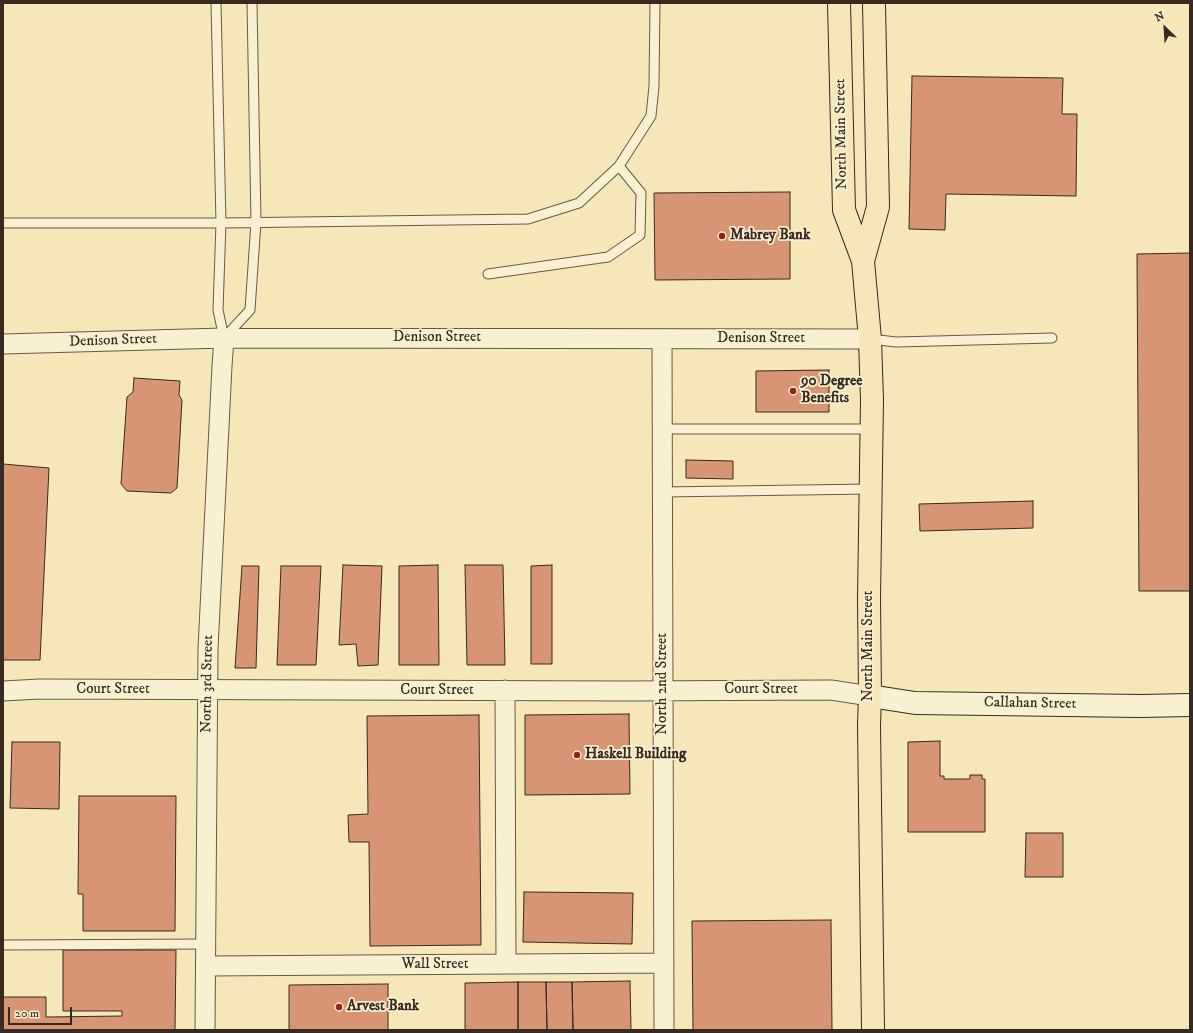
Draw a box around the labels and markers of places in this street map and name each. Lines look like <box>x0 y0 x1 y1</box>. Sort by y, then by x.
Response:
place label: Mabrey Bank <box>730 227 810 245</box>
marker: Mabrey Bank <box>717 231 727 241</box>
place label: 90 Degree Benefits <box>801 373 862 408</box>
marker: 90 Degree Benefits <box>788 386 798 396</box>
place label: Haskell Building <box>585 746 686 764</box>
marker: Haskell Building <box>572 750 582 760</box>
place label: Arvest Bank <box>347 998 419 1016</box>
marker: Arvest Bank <box>334 1002 344 1012</box>

